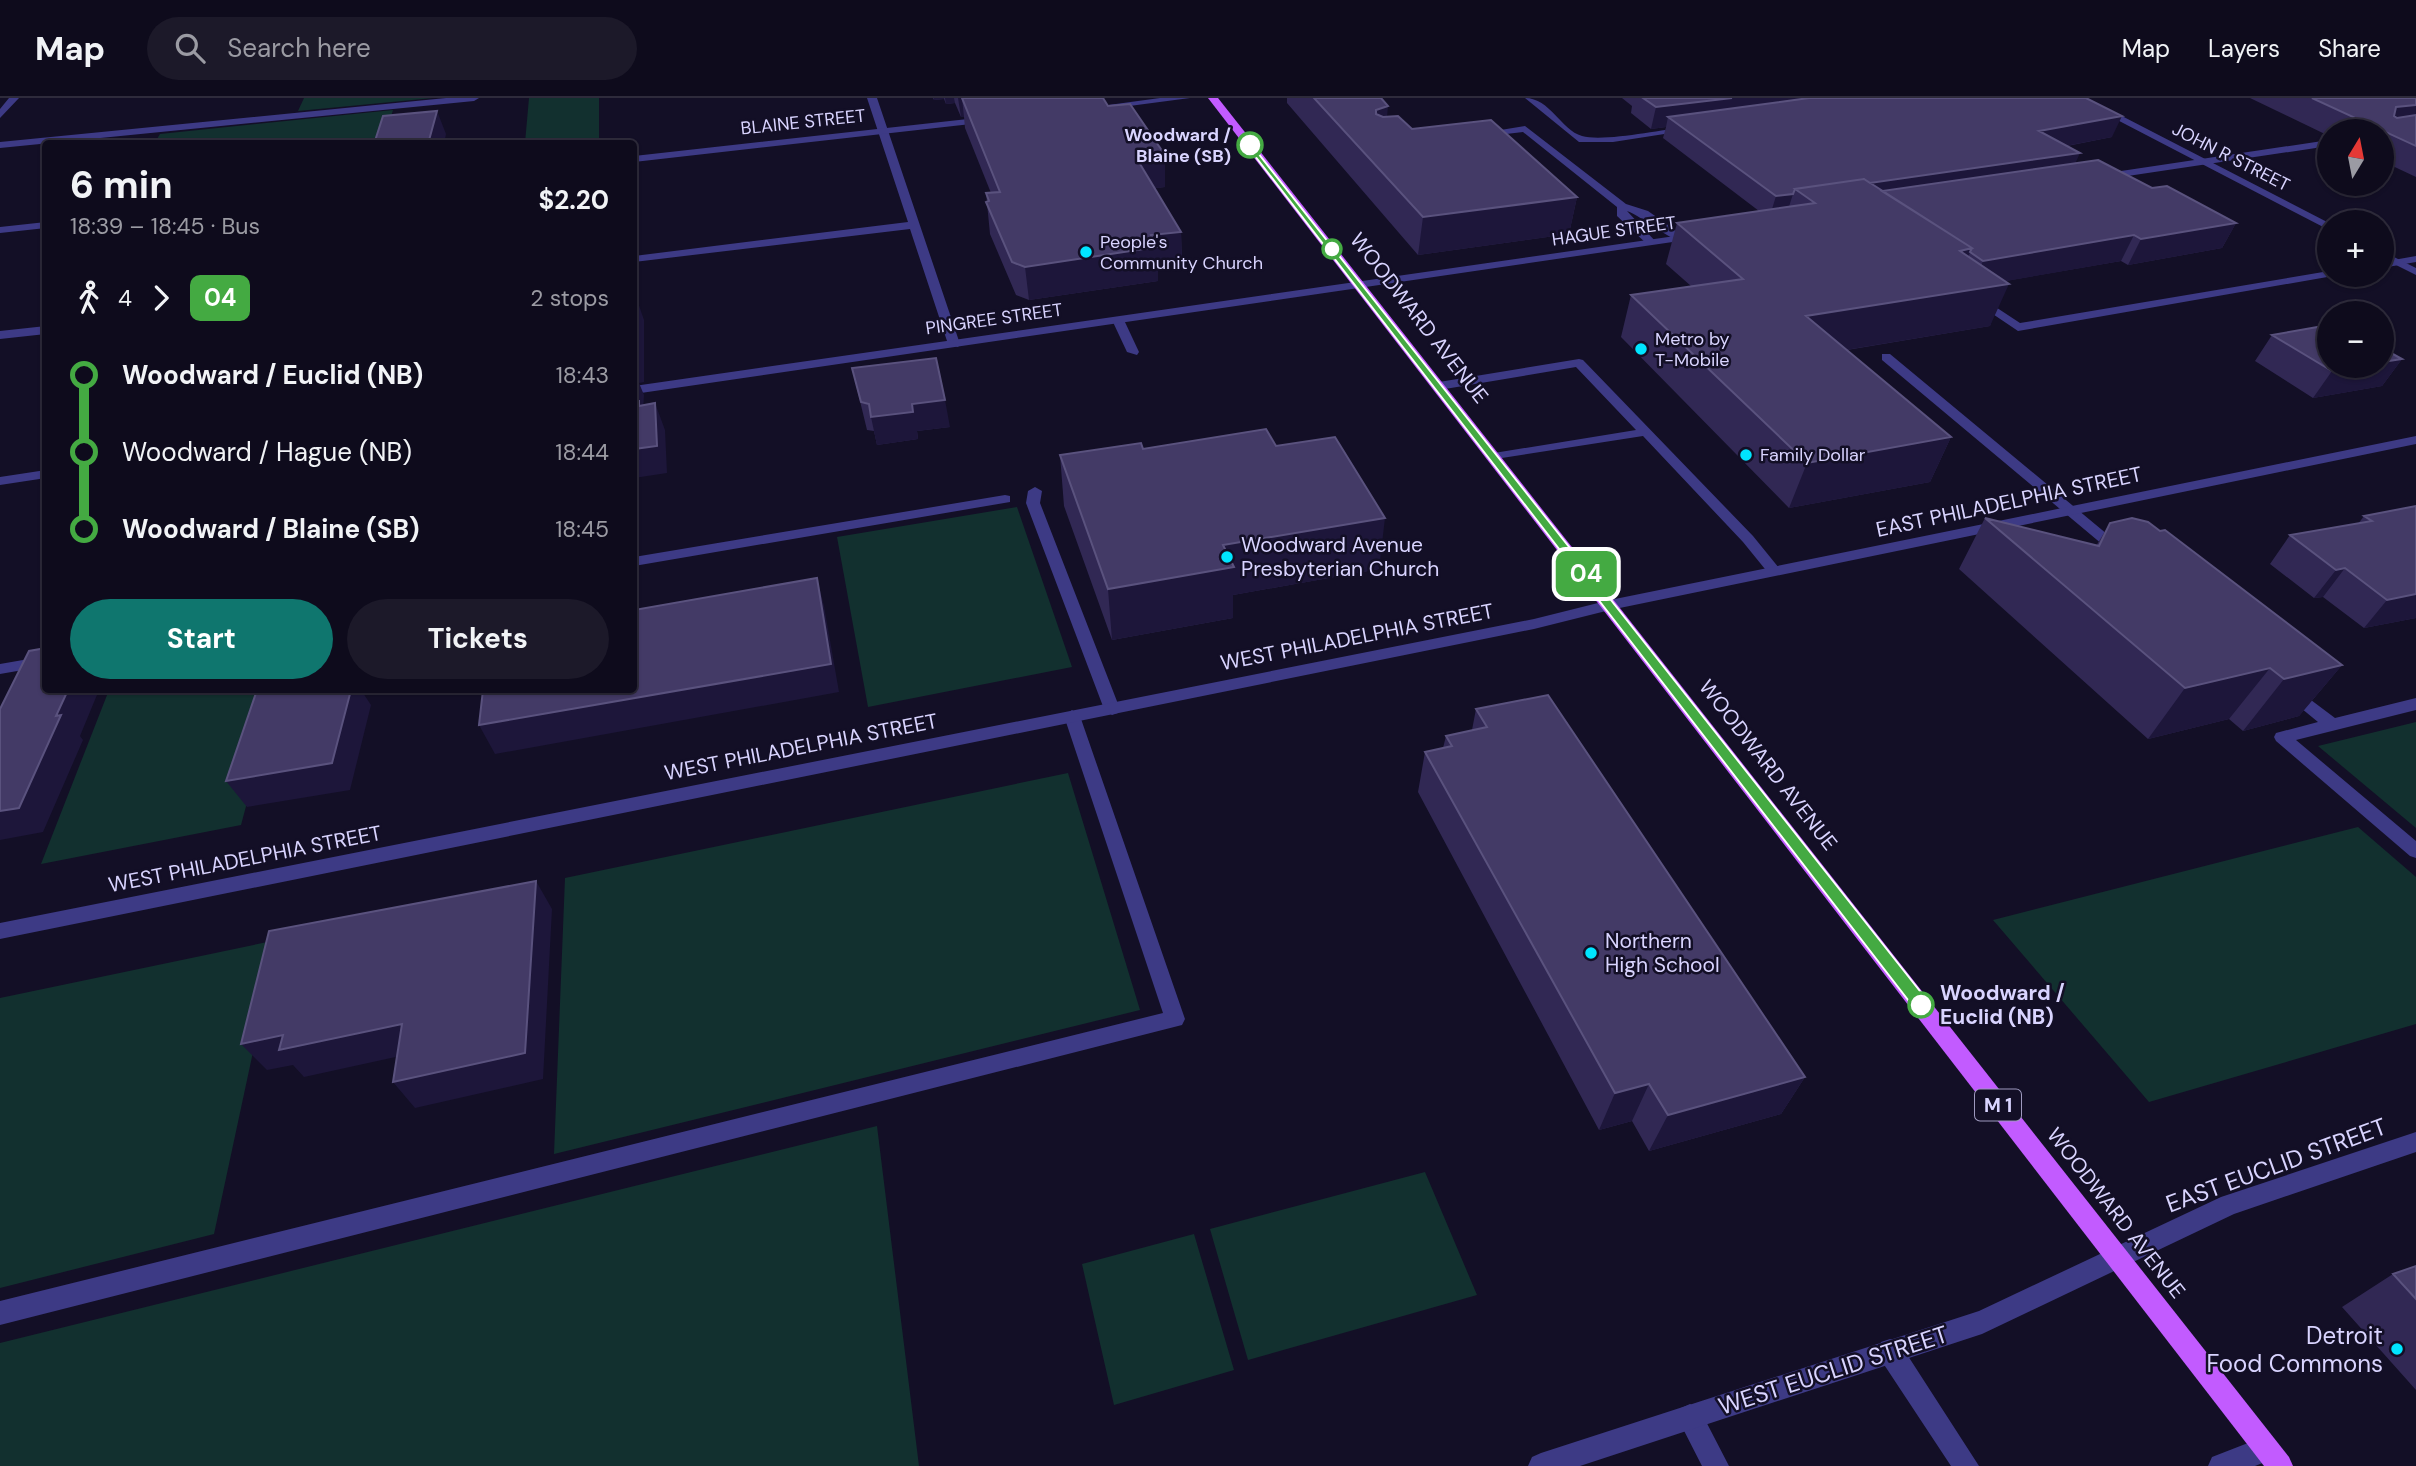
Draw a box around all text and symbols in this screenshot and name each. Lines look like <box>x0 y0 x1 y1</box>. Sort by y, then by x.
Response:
search box <box>147 17 637 80</box>
text: Map <box>35 27 105 70</box>
icon: search <box>171 29 209 67</box>
text: Search here <box>227 31 371 65</box>
text: Map <box>2122 33 2170 64</box>
text: Layers <box>2208 33 2280 64</box>
text: Share <box>2318 33 2381 64</box>
street label: BLAINE STREET <box>739 104 867 140</box>
street label: JOHN R STREET <box>2168 117 2294 197</box>
north arrow <box>2317 119 2394 196</box>
map controls <box>2317 119 2394 378</box>
place label: Woodward / Blaine (SB) <box>1124 123 1231 168</box>
marker: Woodward / Blaine (SB) <box>1237 132 1263 158</box>
text: 6 min <box>70 160 173 210</box>
text: $2.20 <box>539 183 609 217</box>
street label: HAGUE STREET <box>1550 210 1678 252</box>
button: + <box>2317 210 2394 287</box>
text: 18:39 – 18:45 · Bus <box>70 211 260 241</box>
street label: WOODWARD AVENUE <box>1343 227 1495 409</box>
place label: People's Community Church <box>1100 230 1263 275</box>
unlabelled marker <box>1322 239 1342 259</box>
marker: People's Community Church <box>1078 244 1094 260</box>
icon: walk <box>70 279 108 317</box>
icon: forward <box>142 279 180 317</box>
text: 04 <box>204 282 236 313</box>
text: 4 <box>118 283 132 313</box>
text: 2 stops <box>530 283 609 313</box>
street label: PINGREE STREET <box>924 298 1064 340</box>
button: − <box>2317 301 2394 378</box>
place label: Metro by T-Mobile <box>1655 327 1730 372</box>
marker: Metro by T-Mobile <box>1633 341 1649 357</box>
text: Woodward / Euclid (NB) <box>122 358 423 392</box>
text: 18:43 <box>556 360 609 390</box>
text: Woodward / Hague (NB) <box>122 435 412 469</box>
text: 18:44 <box>555 437 609 467</box>
place label: Family Dollar <box>1760 443 1866 467</box>
marker: Family Dollar <box>1738 447 1754 463</box>
street label: EAST PHILADELPHIA STREET <box>1873 460 2145 544</box>
text: Woodward / Blaine (SB) <box>122 512 420 546</box>
text: 18:45 <box>555 514 609 544</box>
place label: Woodward Avenue Presbyterian Church <box>1241 531 1439 583</box>
marker: Woodward Avenue Presbyterian Church <box>1219 549 1235 565</box>
line badge: 04 <box>1554 551 1618 597</box>
text: 04 <box>1570 558 1602 589</box>
street label: WEST PHILADELPHIA STREET <box>1218 597 1496 677</box>
button: Start <box>70 599 333 679</box>
button: Tickets <box>347 599 609 679</box>
street label: WOODWARD AVENUE <box>1692 674 1844 856</box>
street label: WEST PHILADELPHIA STREET <box>662 707 940 787</box>
street label: WEST PHILADELPHIA STREET <box>106 819 384 899</box>
place label: Northern High School <box>1605 927 1720 979</box>
marker: Northern High School <box>1583 945 1599 961</box>
place label: Woodward / Euclid (NB) <box>1940 979 2065 1031</box>
marker: Woodward / Euclid (NB) <box>1908 992 1934 1018</box>
road number: M 1 <box>1975 1090 2021 1121</box>
street label: EAST EUCLID STREET <box>2162 1111 2390 1219</box>
street label: WOODWARD AVENUE <box>2040 1122 2192 1304</box>
street label: WEST EUCLID STREET <box>1714 1318 1952 1422</box>
place label: Detroit Food Commons <box>2207 1320 2383 1379</box>
marker: Detroit Food Commons <box>2389 1341 2405 1357</box>

